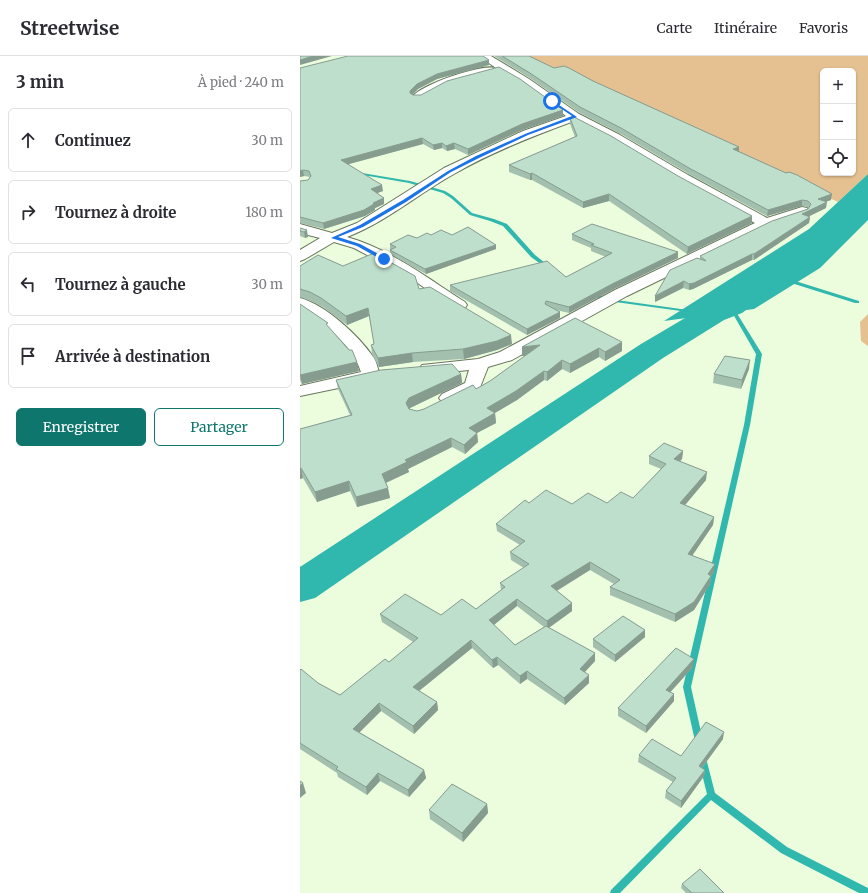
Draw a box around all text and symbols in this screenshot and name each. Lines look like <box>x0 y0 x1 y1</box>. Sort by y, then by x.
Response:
text: Streetwise <box>20 16 119 40</box>
text: Carte <box>657 19 692 37</box>
text: Itinéraire <box>714 19 777 37</box>
text: Favoris <box>799 19 848 37</box>
map controls <box>820 68 856 176</box>
button: + <box>820 68 856 104</box>
text: 3 min <box>16 71 64 93</box>
text: À pied · 240 m <box>198 74 284 91</box>
route start <box>543 92 561 110</box>
button: − <box>820 104 856 140</box>
icon: ahead <box>17 129 39 151</box>
text: Continuez <box>55 131 131 150</box>
text: 30 m <box>251 132 283 149</box>
button: locate <box>820 140 856 176</box>
icon: right <box>17 201 39 223</box>
text: Tournez à droite <box>55 203 176 222</box>
text: 180 m <box>245 204 283 221</box>
route end <box>375 250 393 268</box>
icon: left <box>17 273 39 295</box>
text: Tournez à gauche <box>55 275 186 294</box>
text: 30 m <box>251 276 283 293</box>
icon: arrive <box>17 345 39 367</box>
text: Arrivée à destination <box>55 347 210 366</box>
button: Enregistrer <box>16 408 146 446</box>
button: Partager <box>154 408 284 446</box>

